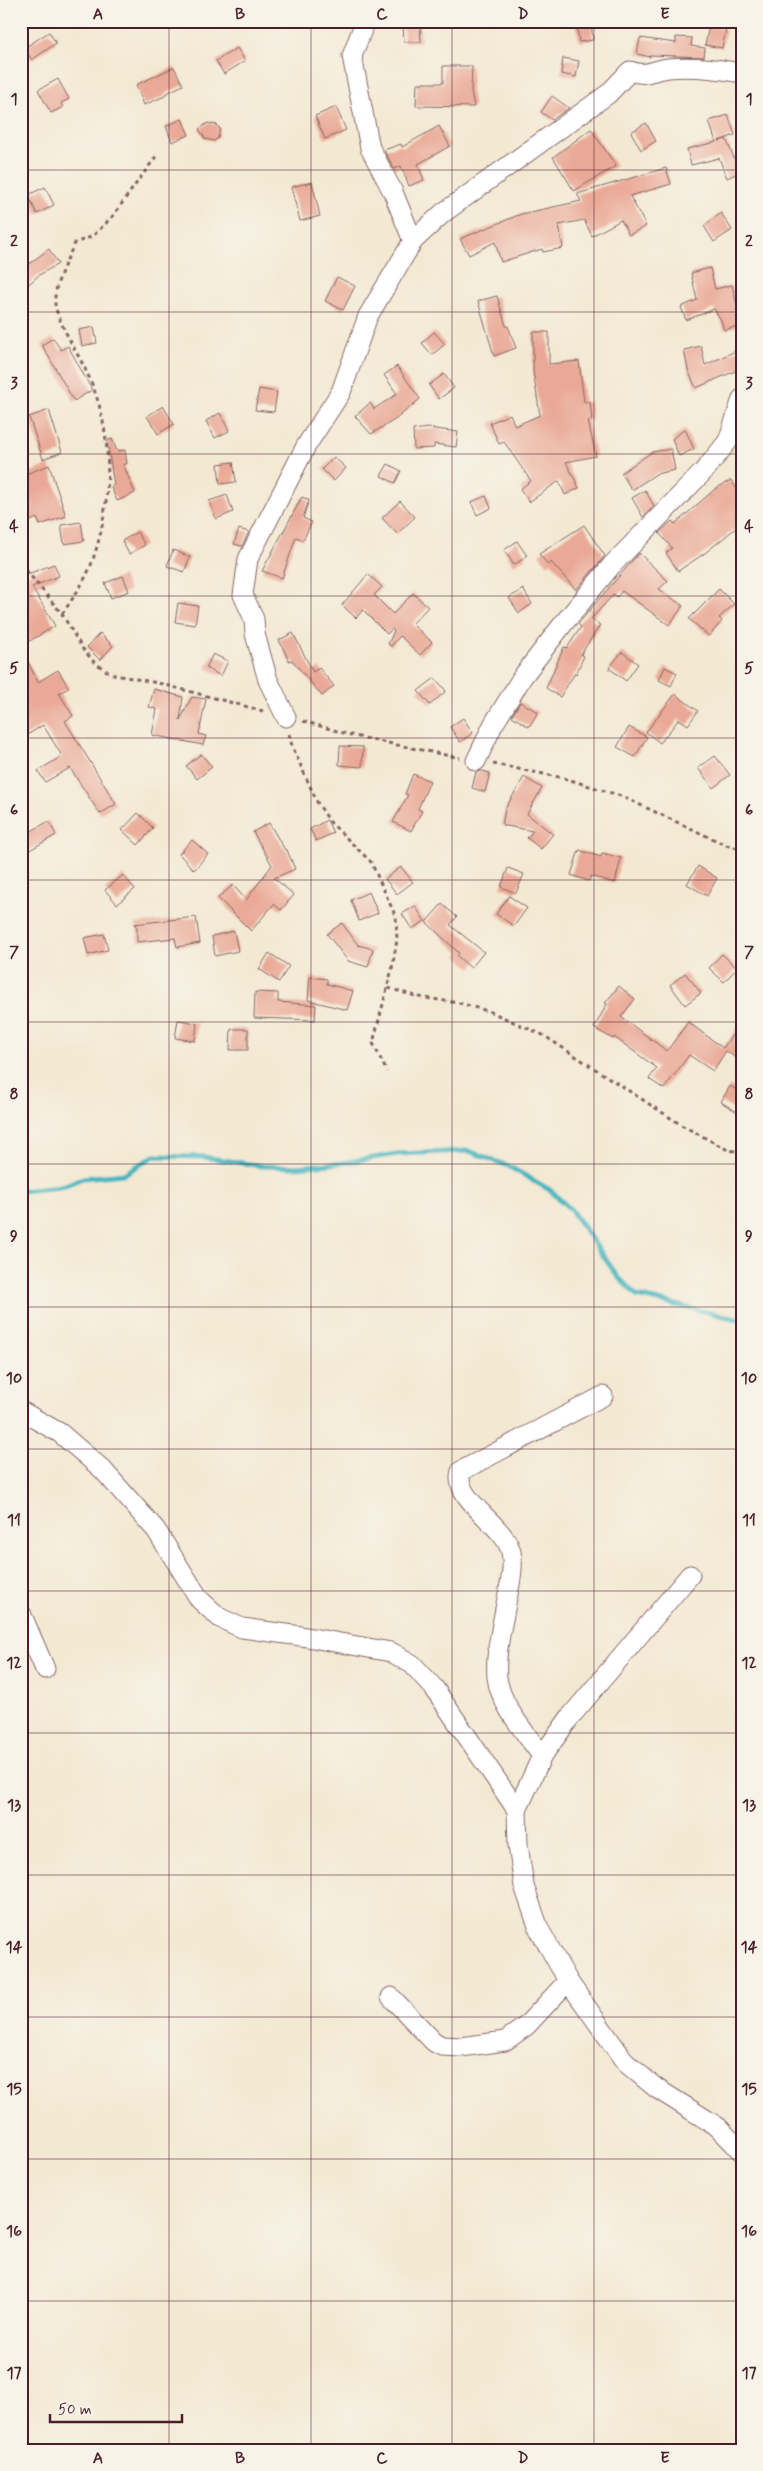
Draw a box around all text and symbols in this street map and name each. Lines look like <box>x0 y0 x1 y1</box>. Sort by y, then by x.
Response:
text: A <box>93 4 103 25</box>
text: B <box>235 4 245 25</box>
text: C <box>376 4 388 25</box>
text: D <box>517 4 529 25</box>
text: E <box>660 4 670 25</box>
text: 1 <box>10 89 18 110</box>
text: 1 <box>745 89 753 110</box>
text: 2 <box>10 231 18 252</box>
text: 2 <box>745 231 753 252</box>
text: 3 <box>10 373 18 394</box>
text: 3 <box>745 373 753 394</box>
text: 4 <box>9 516 19 537</box>
text: 4 <box>744 516 754 537</box>
text: 5 <box>9 658 19 679</box>
text: 5 <box>744 658 754 679</box>
text: 6 <box>10 800 18 821</box>
text: 6 <box>745 800 753 821</box>
text: 7 <box>9 942 19 963</box>
text: 7 <box>744 942 754 963</box>
text: 8 <box>9 1084 19 1105</box>
text: 8 <box>744 1084 754 1105</box>
text: 9 <box>10 1226 18 1247</box>
text: 9 <box>745 1226 753 1247</box>
text: 10 <box>6 1368 22 1389</box>
text: 10 <box>741 1368 757 1389</box>
text: 11 <box>7 1510 21 1531</box>
text: 11 <box>742 1510 756 1531</box>
text: 12 <box>6 1653 22 1674</box>
text: 12 <box>741 1653 757 1674</box>
text: 13 <box>7 1795 21 1816</box>
text: 13 <box>742 1795 756 1816</box>
text: 14 <box>6 1937 23 1958</box>
text: 14 <box>741 1937 758 1958</box>
text: 15 <box>6 2079 22 2100</box>
text: 15 <box>741 2079 757 2100</box>
text: 16 <box>6 2221 22 2242</box>
text: 16 <box>741 2221 757 2242</box>
text: 17 <box>6 2363 22 2384</box>
text: 17 <box>741 2363 757 2384</box>
scale bar <box>50 2391 182 2423</box>
text: 50 m <box>58 2400 92 2420</box>
text: A <box>93 2448 103 2469</box>
text: B <box>235 2448 245 2469</box>
text: C <box>376 2448 388 2469</box>
text: D <box>517 2448 529 2469</box>
text: E <box>660 2448 670 2469</box>

